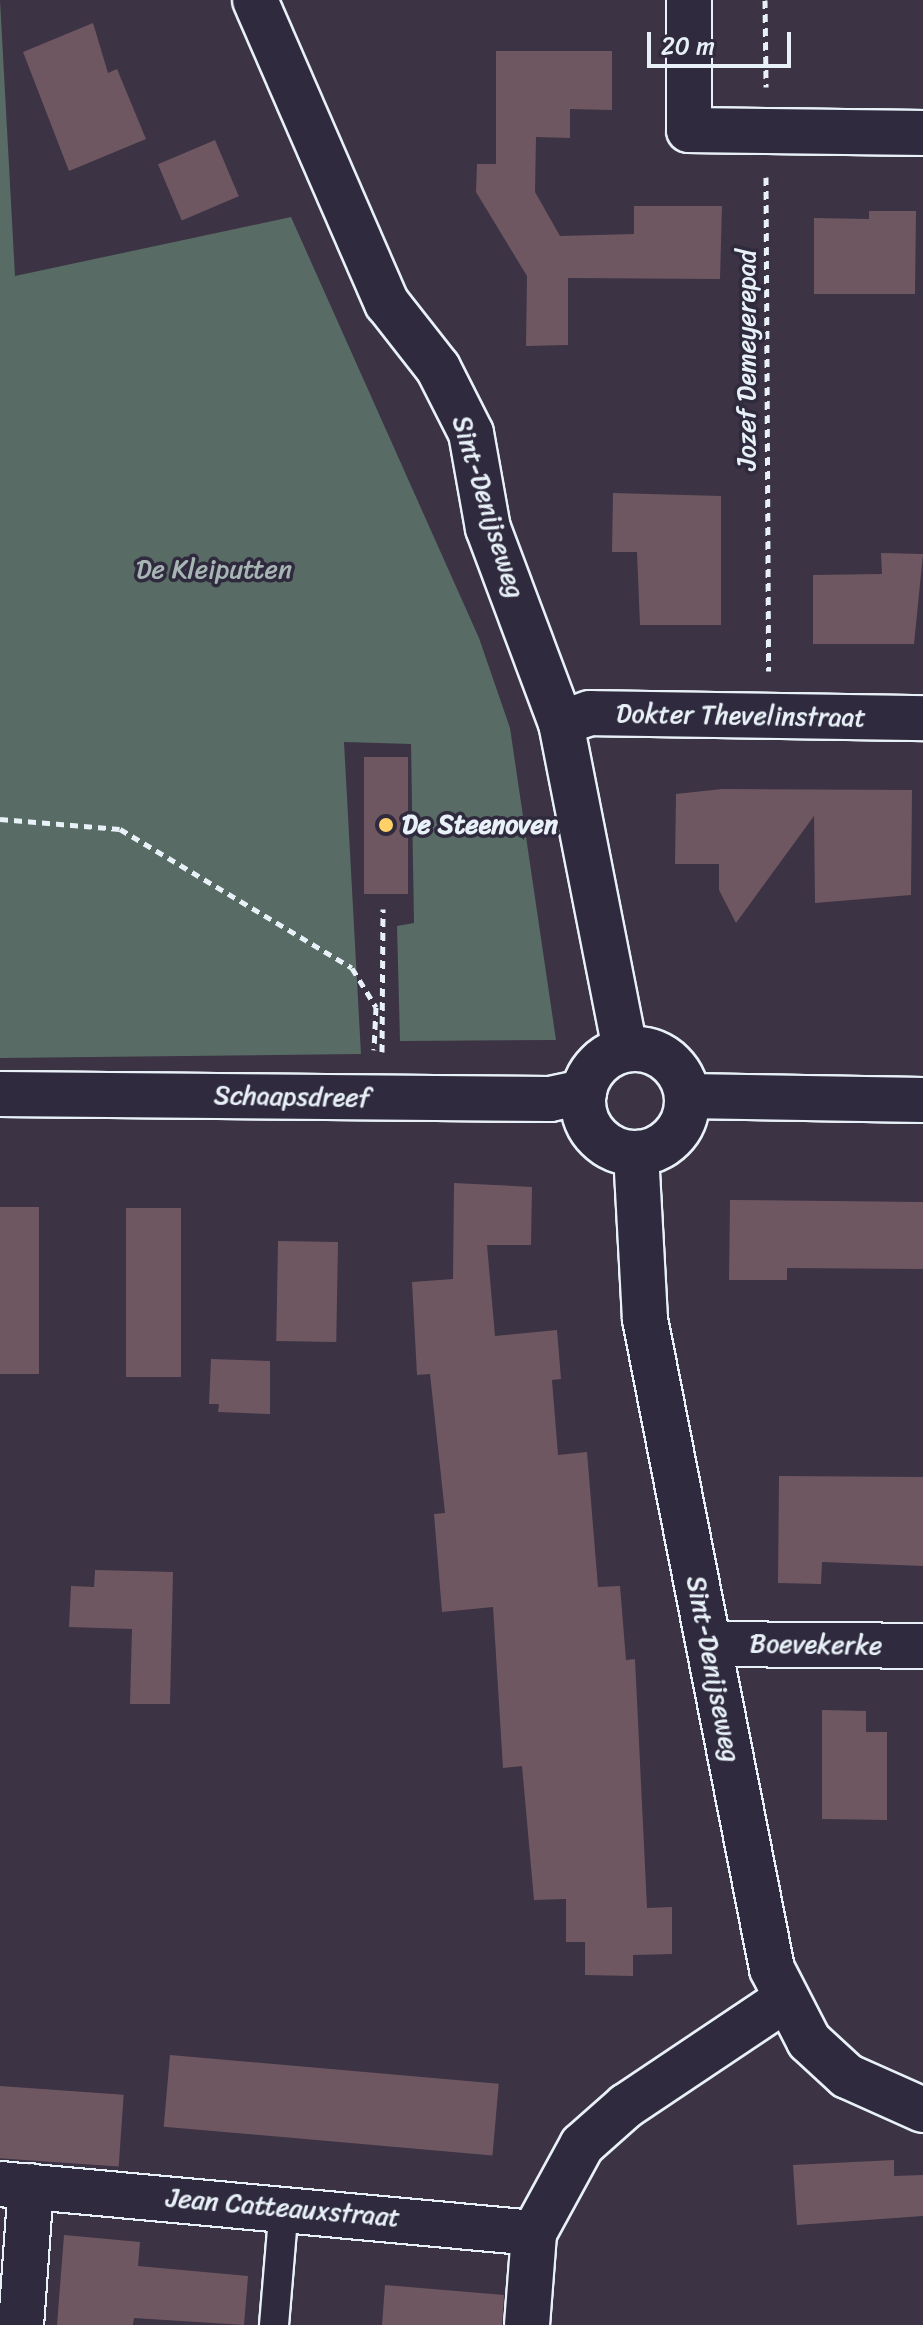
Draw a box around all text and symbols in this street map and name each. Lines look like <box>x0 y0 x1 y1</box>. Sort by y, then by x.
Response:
scale bar <box>651 16 795 66</box>
text: 20 m <box>661 25 715 67</box>
street label: Jozef Demeyerepad <box>731 249 763 471</box>
street label: Sint-Denijseweg <box>445 412 531 602</box>
park label: De Kleiputten <box>136 554 292 586</box>
street label: Dokter Thevelinstraat <box>615 698 867 734</box>
place label: De Steenoven <box>402 809 558 841</box>
marker: De Steenoven <box>377 816 395 834</box>
street label: Schaapsdreef <box>213 1080 371 1114</box>
street label: Sint-Denijseweg <box>680 1573 746 1765</box>
street label: Boevekerke <box>749 1628 883 1662</box>
street label: Jean Catteauxstraat <box>165 2182 401 2234</box>

